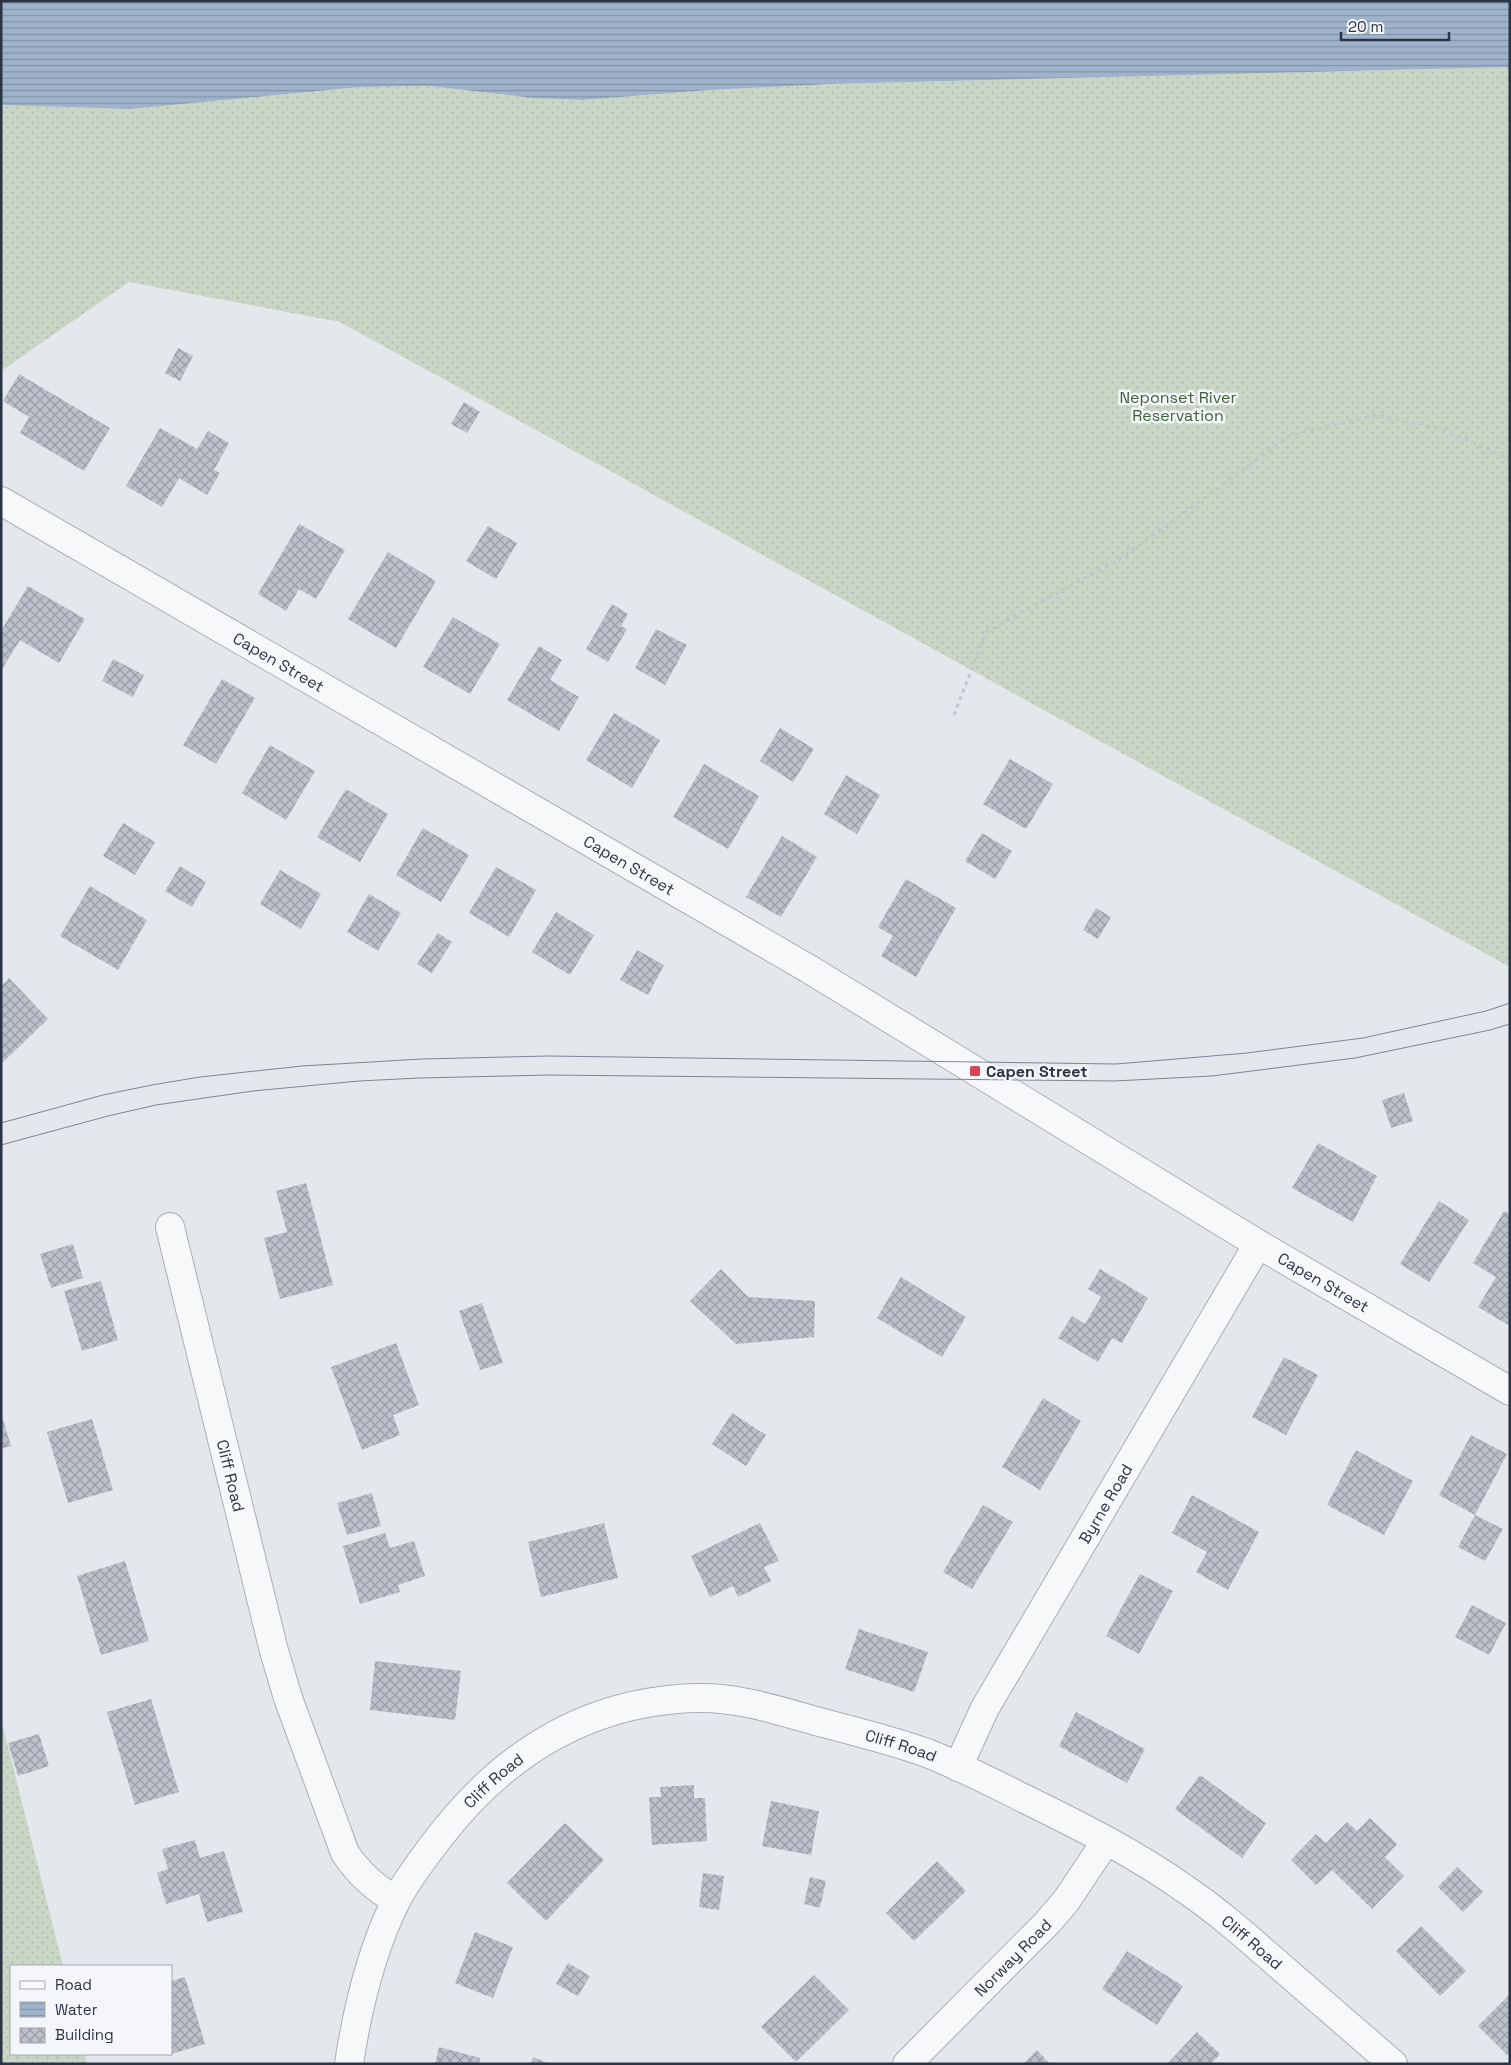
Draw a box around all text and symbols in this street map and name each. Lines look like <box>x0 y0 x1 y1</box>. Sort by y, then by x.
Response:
scale bar <box>1341 10 1448 42</box>
text: 20 m <box>1348 17 1383 36</box>
park label: Neponset River Reservation <box>1120 387 1236 426</box>
street label: Capen Street <box>229 628 328 697</box>
street label: Capen Street <box>580 831 678 900</box>
place label: Capen Street <box>986 1061 1087 1082</box>
marker: Capen Street <box>968 1064 982 1078</box>
street label: Capen Street <box>1274 1248 1373 1317</box>
street label: Cliff Road <box>212 1437 249 1514</box>
street label: Byrne Road <box>1074 1460 1137 1548</box>
street label: Cliff Road <box>863 1725 940 1767</box>
street label: Cliff Road <box>459 1748 528 1813</box>
street label: Cliff Road <box>1217 1910 1287 1974</box>
street label: Norway Road <box>970 1915 1056 2001</box>
legend <box>10 1965 172 2055</box>
text: Road <box>55 1975 92 1994</box>
text: Water <box>55 2000 98 2019</box>
text: Building <box>55 2025 114 2044</box>

